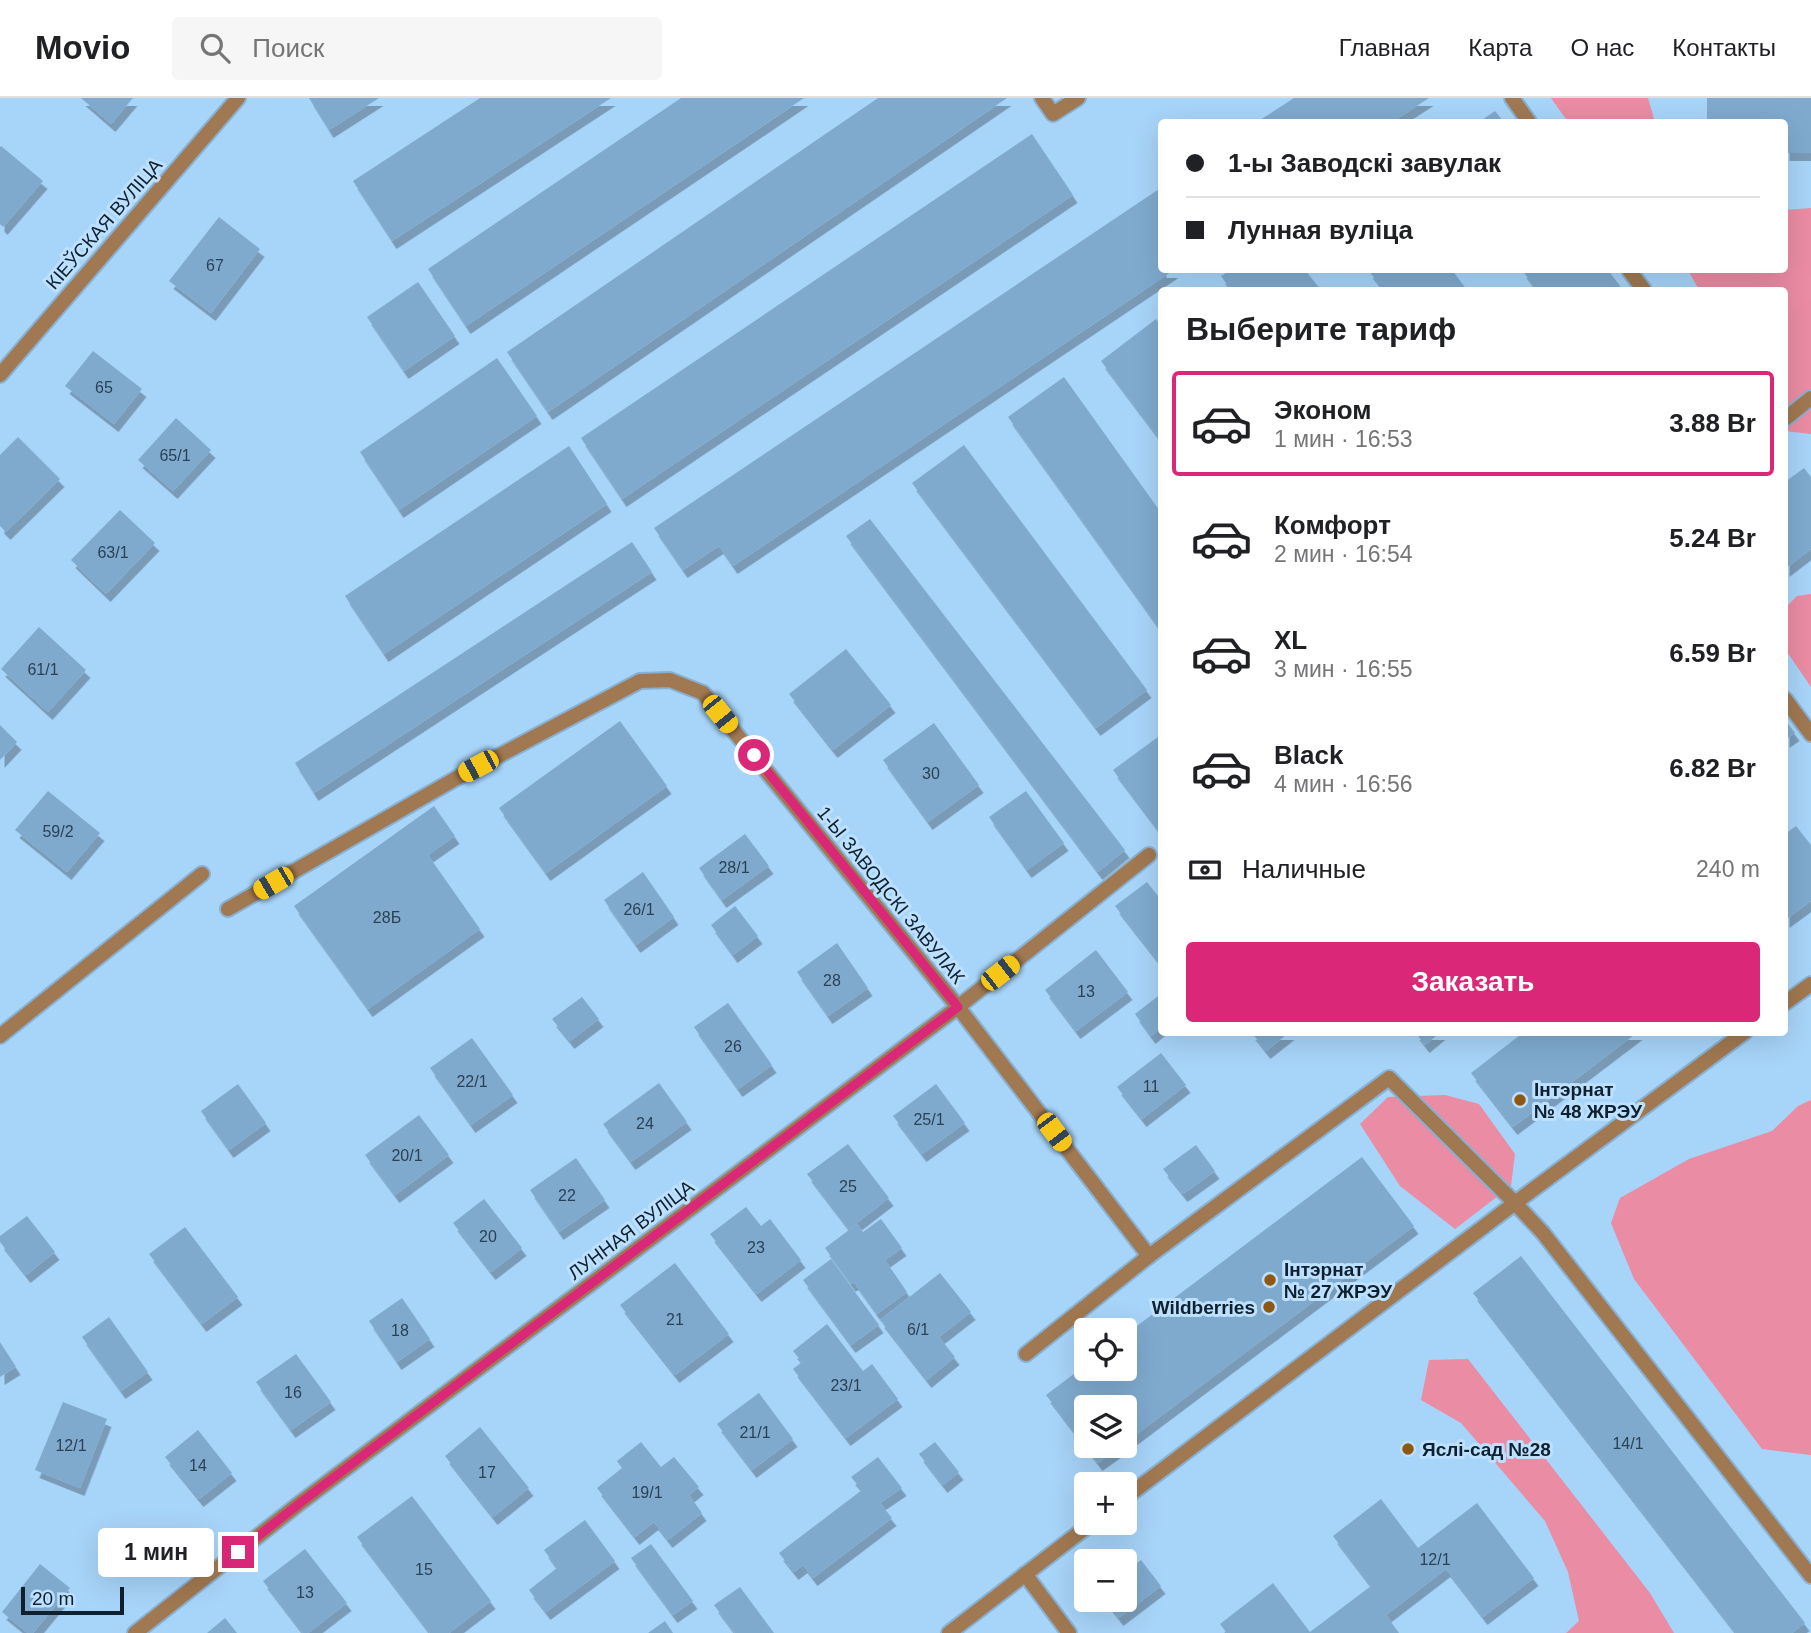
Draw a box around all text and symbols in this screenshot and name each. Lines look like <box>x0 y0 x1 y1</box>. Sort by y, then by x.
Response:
search box <box>172 17 662 80</box>
text: Movio <box>35 29 130 66</box>
icon: search <box>196 29 234 67</box>
text: Поиск <box>252 33 324 63</box>
text: Главная <box>1339 34 1430 61</box>
text: Карта <box>1468 34 1532 61</box>
text: О нас <box>1570 34 1634 61</box>
text: Контакты <box>1672 34 1776 61</box>
text: 1-ы Заводскі завулак <box>1228 148 1501 178</box>
street label: КІЕЎСКАЯ ВУЛІЦА <box>42 154 166 293</box>
text: Лунная вуліца <box>1228 215 1413 245</box>
house number: 67 <box>206 257 224 274</box>
text: Выберите тариф <box>1186 311 1456 347</box>
house number: 65 <box>95 379 113 396</box>
icon: car <box>1190 392 1253 455</box>
text: Эконом <box>1274 395 1372 425</box>
text: 3.88 Br <box>1669 408 1756 438</box>
text: 1 мин · 16:53 <box>1274 426 1413 452</box>
house number: 65/1 <box>159 447 191 464</box>
icon: car <box>1190 507 1253 570</box>
text: Комфорт <box>1274 510 1391 540</box>
text: 5.24 Br <box>1669 523 1756 553</box>
text: 2 мин · 16:54 <box>1274 541 1413 567</box>
house number: 63/1 <box>97 544 129 561</box>
icon: car <box>1190 622 1253 685</box>
text: XL <box>1274 625 1307 655</box>
text: 6.59 Br <box>1669 638 1756 668</box>
text: 3 мин · 16:55 <box>1274 656 1413 682</box>
house number: 61/1 <box>27 661 59 678</box>
car <box>699 691 742 737</box>
icon: car <box>1190 737 1253 800</box>
route start <box>738 739 770 771</box>
text: Black <box>1274 740 1343 770</box>
car <box>455 747 502 785</box>
text: 6.82 Br <box>1669 753 1756 783</box>
house number: 30 <box>922 765 940 782</box>
text: 4 мин · 16:56 <box>1274 771 1413 797</box>
street label: 1-Ы ЗАВОДСКІ ЗАВУЛАК <box>813 802 969 988</box>
house number: 59/2 <box>42 823 74 840</box>
icon: cash <box>1186 851 1224 889</box>
text: Наличные <box>1242 854 1366 884</box>
text: 240 m <box>1696 856 1760 882</box>
house number: 28/1 <box>718 859 750 876</box>
car <box>250 863 297 903</box>
house number: 26/1 <box>623 901 655 918</box>
house number: 28Б <box>373 909 401 926</box>
button: Заказать <box>1186 942 1760 1022</box>
car <box>977 952 1024 994</box>
house number: 28 <box>823 972 841 989</box>
house number: 13 <box>1077 983 1095 1000</box>
house number: 26 <box>724 1038 742 1055</box>
house number: 22/1 <box>456 1073 488 1090</box>
house number: 11 <box>1143 1078 1159 1095</box>
place label: Інтэрнат № 48 ЖРЭУ <box>1534 1079 1642 1122</box>
marker: Інтэрнат № 48 ЖРЭУ <box>1512 1092 1528 1108</box>
car <box>1033 1109 1076 1155</box>
house number: 25/1 <box>913 1111 945 1128</box>
house number: 24 <box>636 1115 654 1132</box>
house number: 20/1 <box>391 1147 423 1164</box>
street label: ЛУННАЯ ВУЛІЦА <box>564 1176 698 1284</box>
house number: 25 <box>839 1178 857 1195</box>
house number: 22 <box>558 1187 576 1204</box>
house number: 20 <box>479 1228 497 1245</box>
house number: 23 <box>747 1239 765 1256</box>
place label: Інтэрнат № 27 ЖРЭУ <box>1284 1259 1392 1302</box>
marker: Інтэрнат № 27 ЖРЭУ <box>1262 1272 1278 1288</box>
place label: Wildberries <box>1152 1297 1255 1318</box>
marker: Wildberries <box>1261 1299 1277 1315</box>
house number: 21 <box>666 1311 684 1328</box>
map controls <box>1074 1318 1137 1612</box>
button: locate <box>1074 1318 1137 1381</box>
house number: 6/1 <box>907 1321 929 1338</box>
house number: 18 <box>391 1322 409 1339</box>
house number: 23/1 <box>830 1377 862 1394</box>
house number: 16 <box>284 1384 302 1401</box>
button: layers <box>1074 1395 1137 1458</box>
house number: 21/1 <box>739 1424 771 1441</box>
house number: 14/1 <box>1612 1435 1644 1452</box>
house number: 12/1 <box>55 1437 87 1454</box>
place label: Яслі-сад №28 <box>1422 1439 1551 1460</box>
marker: Яслі-сад №28 <box>1400 1441 1416 1457</box>
house number: 14 <box>189 1457 207 1474</box>
house number: 17 <box>478 1464 496 1481</box>
button: + <box>1074 1472 1137 1535</box>
house number: 19/1 <box>631 1484 663 1501</box>
callout: 1 мин <box>98 1528 214 1576</box>
route end <box>222 1536 254 1568</box>
text: 1 мин <box>124 1539 188 1565</box>
button: − <box>1074 1549 1137 1612</box>
house number: 12/1 <box>1419 1551 1451 1568</box>
house number: 15 <box>415 1561 433 1578</box>
scale bar <box>21 1584 124 1616</box>
house number: 13 <box>296 1584 314 1601</box>
text: 20 m <box>32 1588 74 1609</box>

